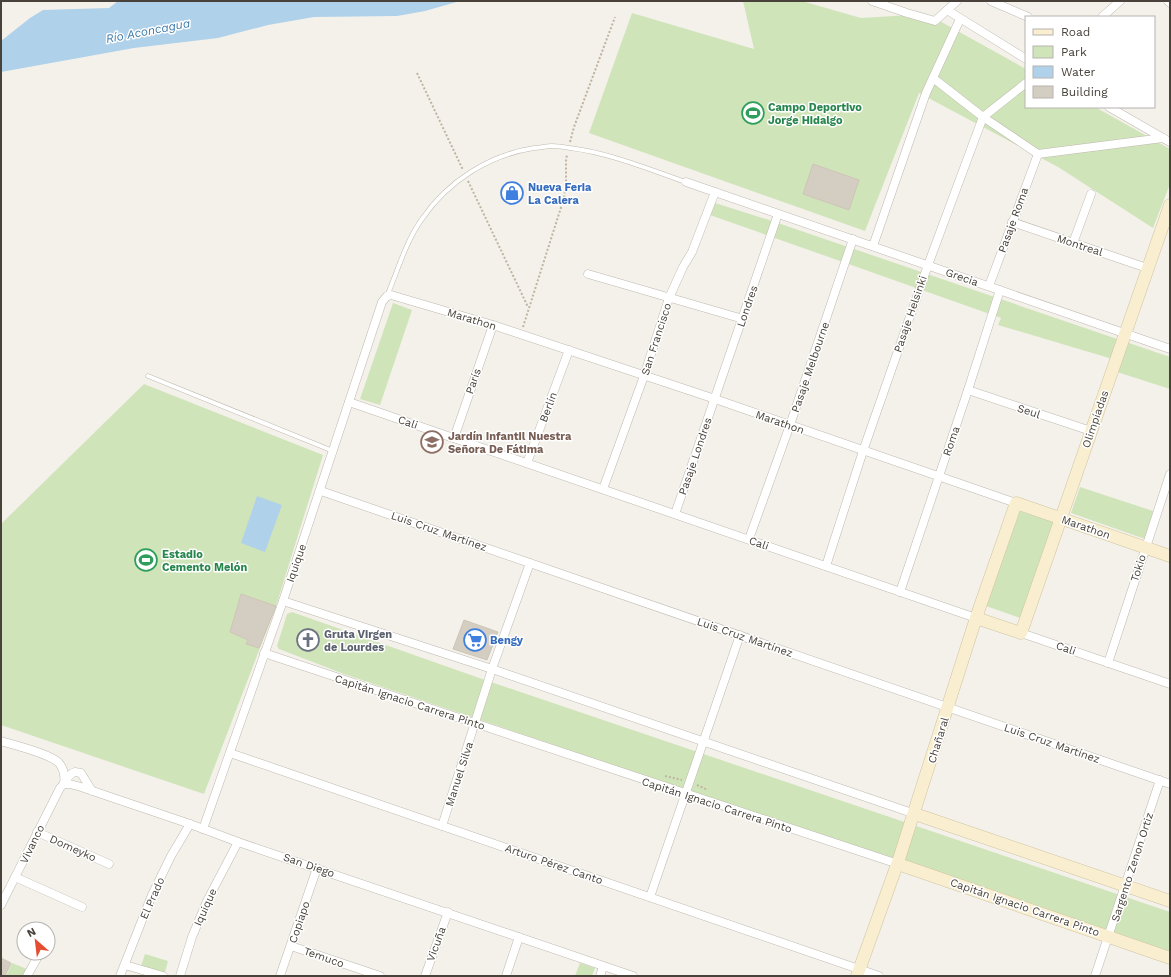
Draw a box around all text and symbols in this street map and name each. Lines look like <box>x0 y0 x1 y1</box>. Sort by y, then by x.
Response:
water label: Río Aconcagua <box>105 16 192 46</box>
legend <box>1025 16 1155 108</box>
text: Road <box>1061 25 1090 39</box>
text: Park <box>1061 45 1087 59</box>
text: Water <box>1061 65 1096 79</box>
text: Building <box>1061 85 1108 99</box>
sports icon: Campo Deportivo Jorge Hidalgo <box>740 100 766 126</box>
place label: Campo Deportivo Jorge Hidalgo <box>768 101 862 127</box>
shop icon: Nueva Feria La Calera <box>499 180 525 206</box>
place label: Nueva Feria La Calera <box>528 181 592 207</box>
street label: Pasaje Roma <box>996 186 1031 255</box>
street label: Montreal <box>1055 232 1105 259</box>
street label: Grecia <box>944 266 980 289</box>
street label: Pasaje Helsinki <box>891 274 930 354</box>
street label: Londres <box>734 283 761 329</box>
street label: San Francisco <box>639 301 674 377</box>
street label: Marathon <box>446 306 498 333</box>
street label: Pasaje Melbourne <box>789 320 832 414</box>
street label: París <box>463 366 484 396</box>
street label: Olimpíadas <box>1080 389 1111 450</box>
street label: Berlín <box>537 390 560 424</box>
street label: Seul <box>1016 402 1043 421</box>
street label: Marathon <box>754 408 806 437</box>
street label: Cali <box>396 413 420 432</box>
street label: Pasaje Londres <box>676 415 715 497</box>
street label: Roma <box>940 425 963 458</box>
school or university icon: Jardín Infantil Nuestra Señora De Fátima <box>419 429 445 455</box>
place label: Jardín Infantil Nuestra Señora De Fátima <box>448 430 572 456</box>
street label: Luis Cruz Martínez <box>389 509 489 554</box>
street label: Marathon <box>1060 513 1112 542</box>
street label: Cali <box>747 534 771 553</box>
street label: Iquique <box>284 542 309 584</box>
sports icon: Estadio Cemento Melón <box>133 547 159 573</box>
place label: Estadio Cemento Melón <box>162 548 247 574</box>
street label: Tokio <box>1128 553 1149 583</box>
street label: Luis Cruz Martínez <box>695 615 795 660</box>
church icon: Gruta Virgen de Lourdes <box>295 627 321 653</box>
supermarket icon: Bengy <box>462 627 488 653</box>
place label: Gruta Virgen de Lourdes <box>324 628 392 654</box>
place label: Bengy <box>490 634 524 647</box>
street label: Cali <box>1054 639 1078 658</box>
street label: Capitán Ignacio Carrera Pinto <box>333 672 487 733</box>
street label: Chañaral <box>925 715 952 765</box>
street label: Luis Cruz Martínez <box>1002 721 1102 766</box>
street label: Manuel Silva <box>443 740 476 808</box>
street label: Capitán Ignacio Carrera Pinto <box>640 775 794 836</box>
street label: Sargento Zenon Ortiz <box>1109 811 1156 923</box>
street label: Vivanco <box>18 823 47 866</box>
street label: Domeyko <box>48 832 98 864</box>
street label: Arturo Pérez Canto <box>503 842 604 887</box>
street label: San Diego <box>282 851 336 880</box>
street label: El Prado <box>137 875 167 921</box>
street label: Capitán Ignacio Carrera Pinto <box>948 876 1101 939</box>
street label: Iquique <box>191 886 219 928</box>
street label: Copiapo <box>286 899 313 945</box>
north arrow <box>16 921 56 961</box>
text: N <box>25 925 38 940</box>
street label: Vicuña <box>424 925 449 963</box>
street label: Temuco <box>302 945 346 970</box>

